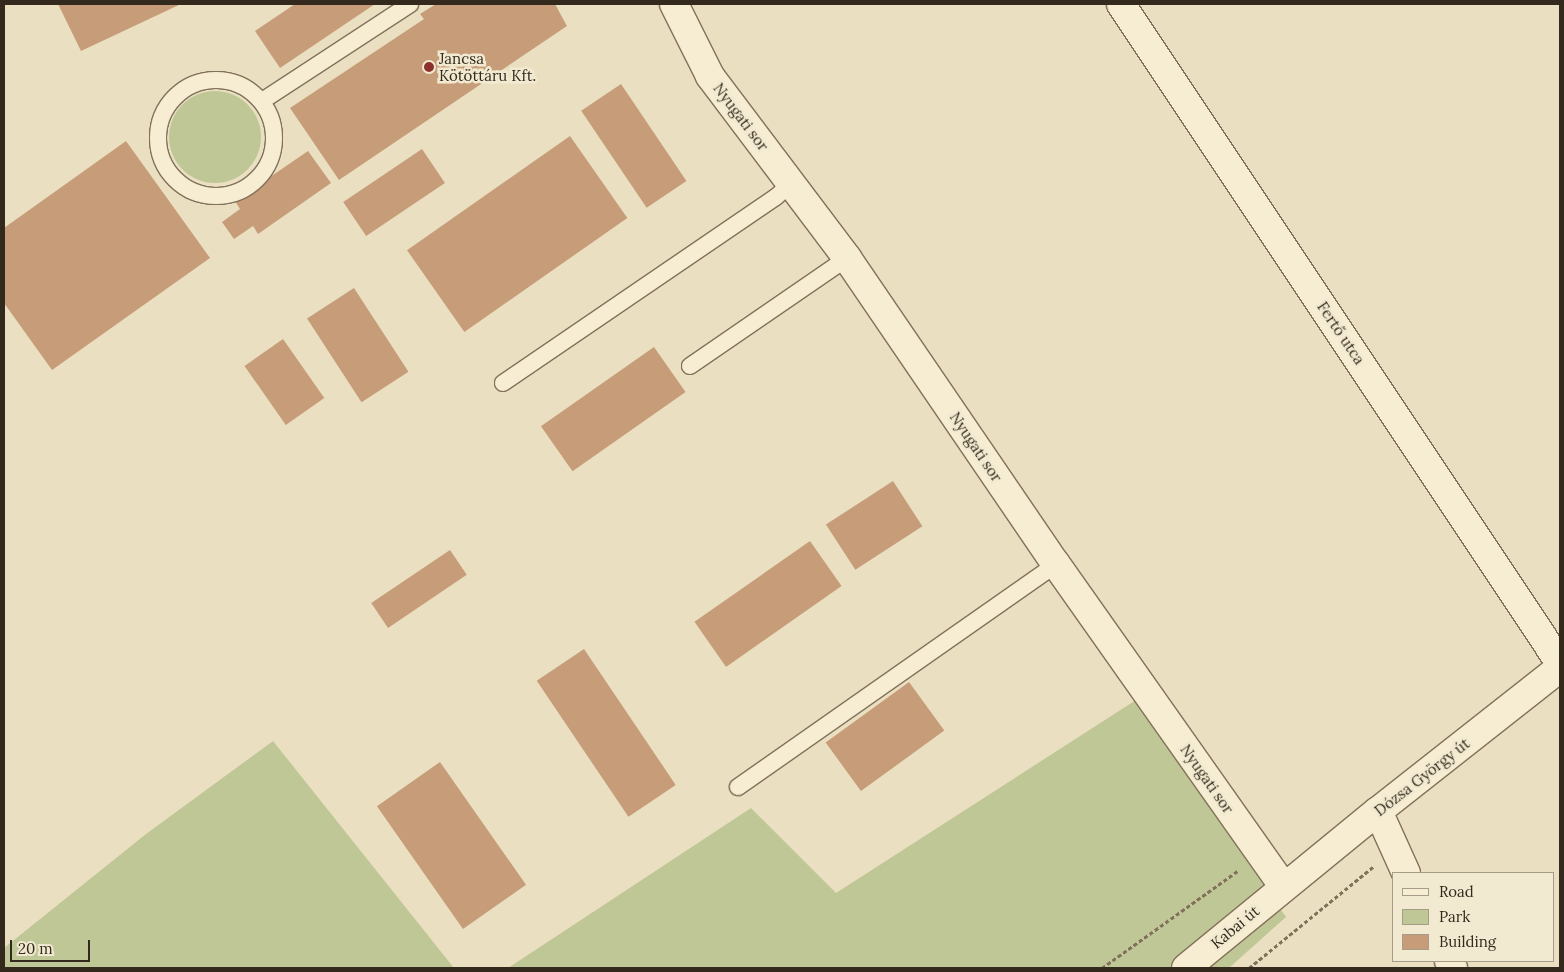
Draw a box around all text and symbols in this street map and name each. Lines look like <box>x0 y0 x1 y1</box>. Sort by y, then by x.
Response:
place label: Jancsa Kötöttáru Kft. <box>439 49 536 84</box>
marker: Jancsa Kötöttáru Kft. <box>423 61 435 73</box>
street label: Nyugati sor <box>710 80 772 154</box>
street label: Fertő utca <box>1313 298 1369 368</box>
street label: Nyugati sor <box>946 409 1006 485</box>
street label: Dózsa György út <box>1371 734 1473 820</box>
street label: Nyugati sor <box>1177 741 1237 817</box>
legend <box>1392 872 1554 962</box>
text: Road <box>1439 882 1474 901</box>
street label: Kabai út <box>1207 902 1263 952</box>
text: Park <box>1439 907 1470 926</box>
scale bar <box>12 930 92 962</box>
text: Building <box>1439 932 1496 951</box>
text: 20 m <box>18 939 53 958</box>

